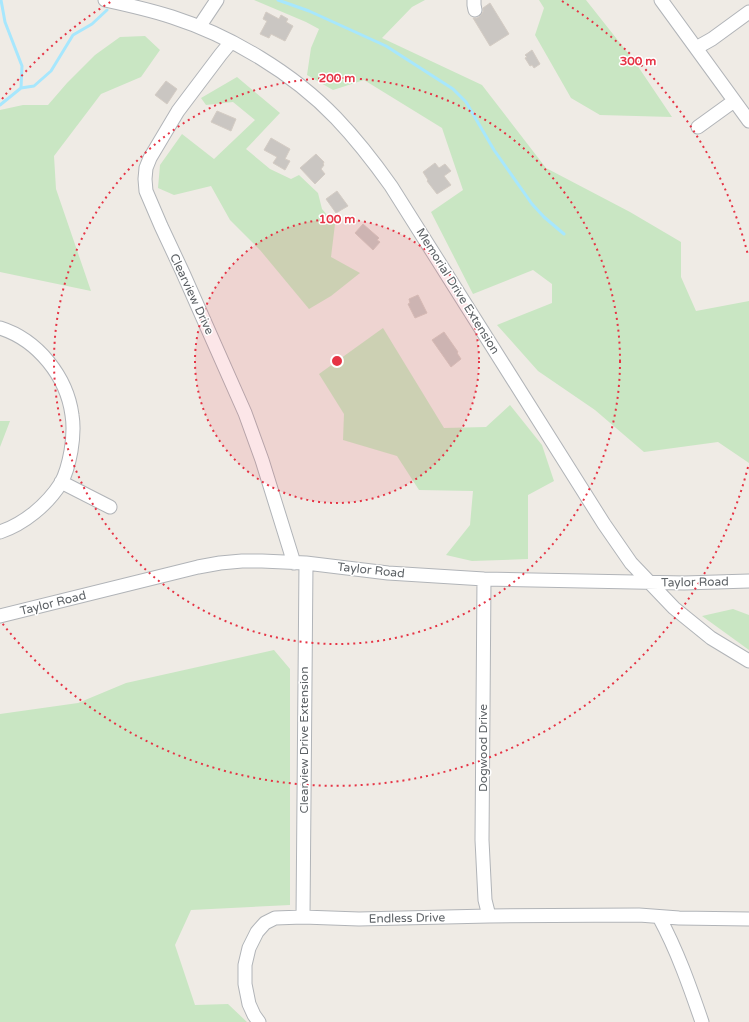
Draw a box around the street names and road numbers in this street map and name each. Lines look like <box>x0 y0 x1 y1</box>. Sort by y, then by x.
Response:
street label: Memorial Drive Extension <box>413 225 503 357</box>
street label: Clearview Drive <box>167 251 217 337</box>
street label: Taylor Road <box>337 560 405 580</box>
street label: Taylor Road <box>661 574 729 590</box>
street label: Taylor Road <box>19 588 87 618</box>
street label: Clearview Drive Extension <box>297 667 311 813</box>
street label: Dogwood Drive <box>476 704 490 792</box>
street label: Endless Drive <box>369 910 446 926</box>

